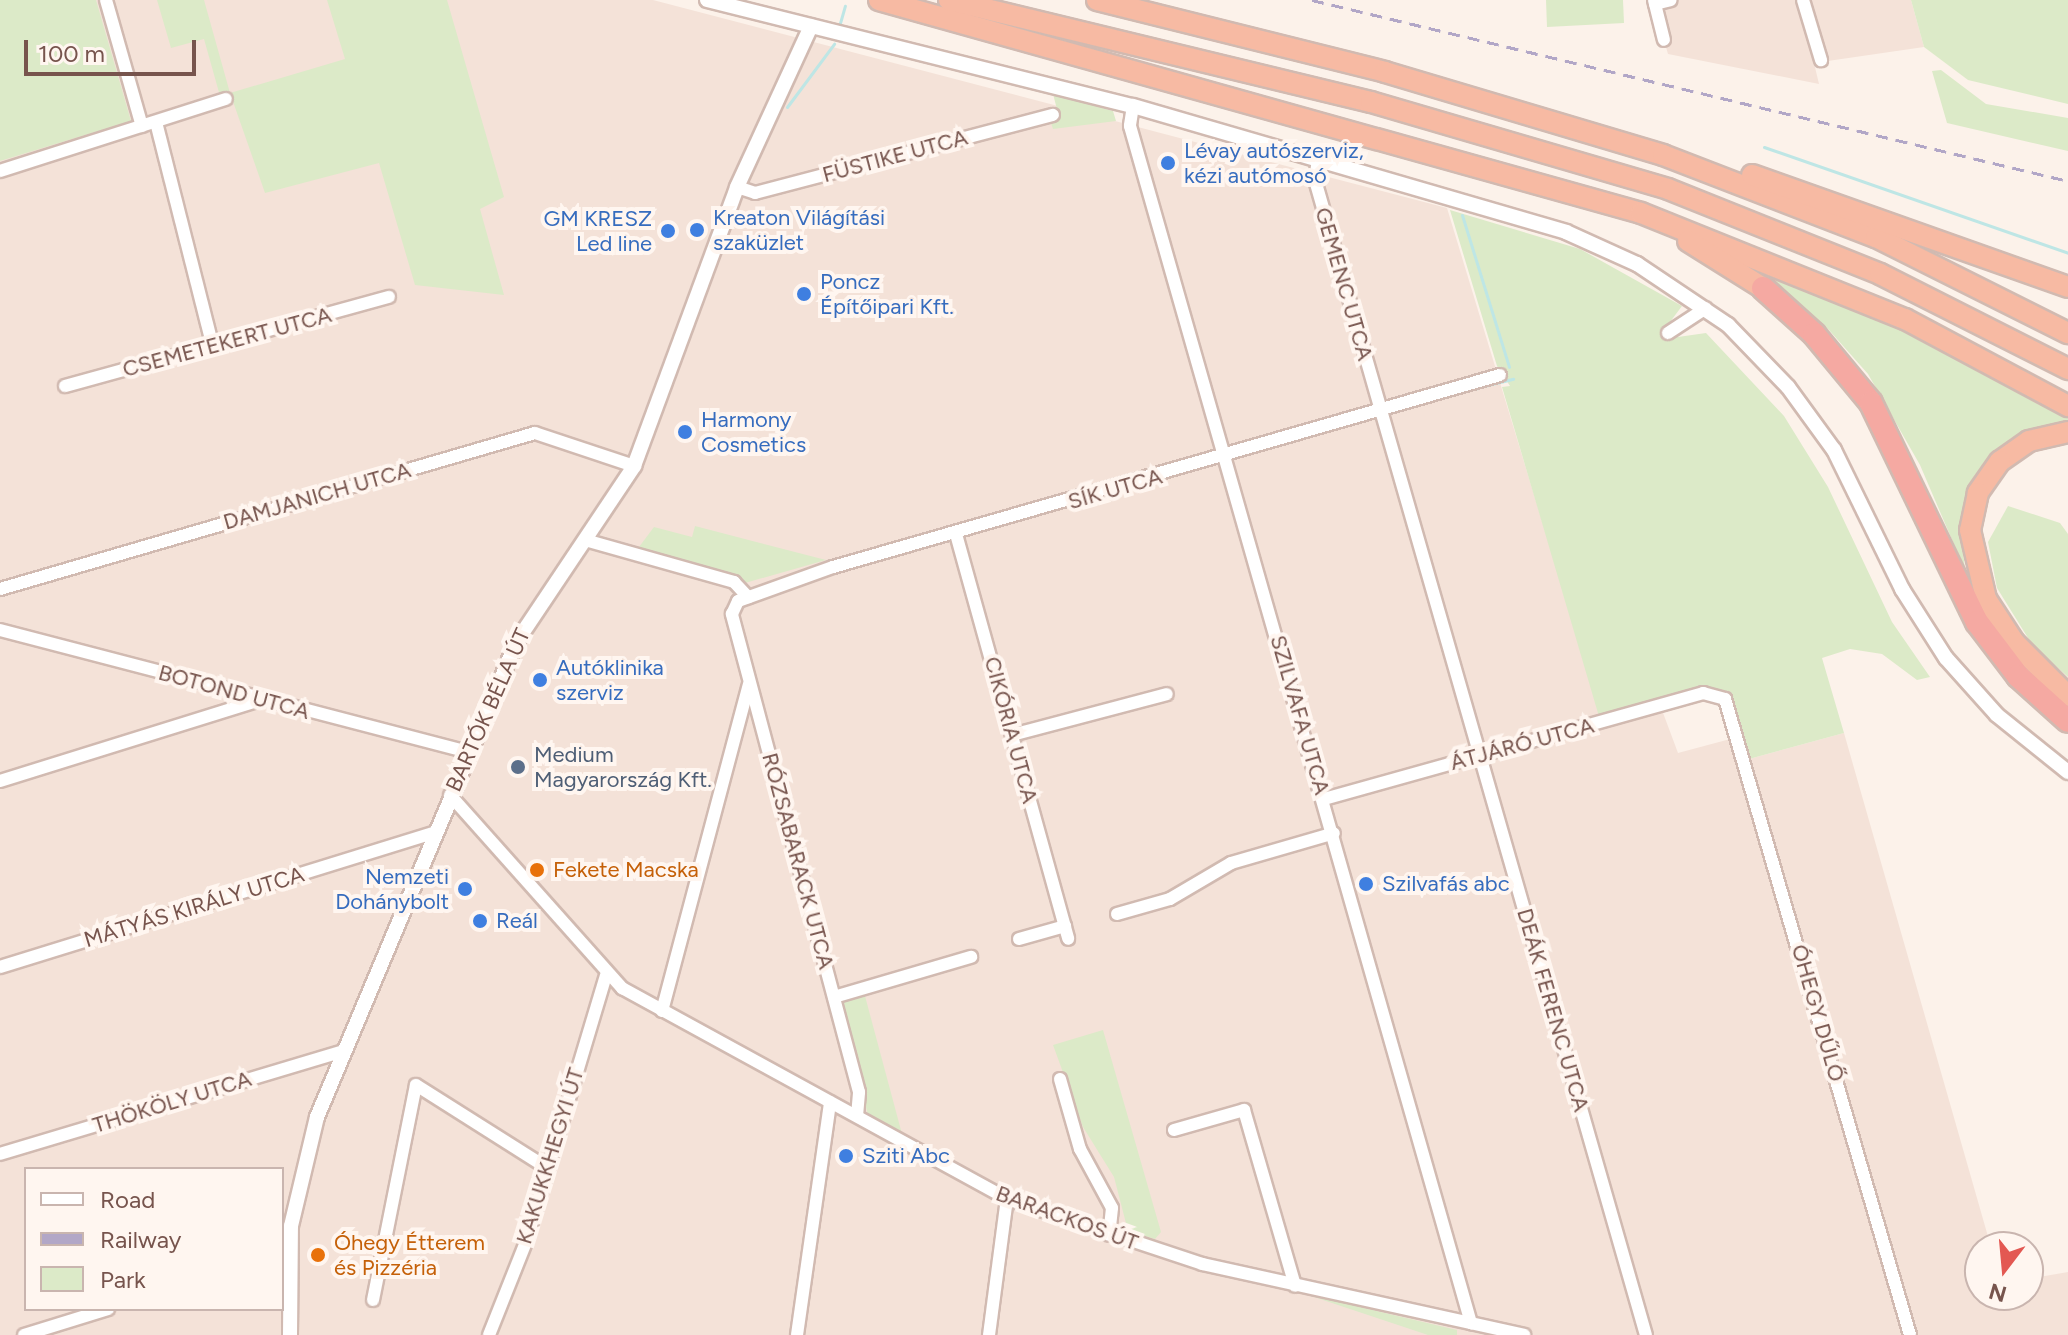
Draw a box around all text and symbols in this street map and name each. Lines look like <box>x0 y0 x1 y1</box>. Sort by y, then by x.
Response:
scale bar <box>28 24 200 74</box>
text: 100 m <box>38 39 105 68</box>
street label: FÜSTIKE UTCA <box>820 124 970 188</box>
place label: Lévay autószerviz, kézi autómosó <box>1184 137 1364 188</box>
marker: Lévay autószerviz, kézi autómosó <box>1159 154 1177 172</box>
place label: Kreaton Világítási szaküzlet <box>713 204 885 256</box>
street label: GEMENC UTCA <box>1310 204 1378 364</box>
place label: GM KRESZ Led line <box>543 205 652 256</box>
marker: Kreaton Világítási szaküzlet <box>688 221 706 239</box>
marker: GM KRESZ Led line <box>659 222 677 240</box>
place label: Poncz Építőipari Kft. <box>820 268 954 320</box>
marker: Poncz Építőipari Kft. <box>795 285 813 303</box>
street label: CSEMETEKERT UTCA <box>120 301 334 383</box>
place label: Harmony Cosmetics <box>701 406 806 458</box>
marker: Harmony Cosmetics <box>676 423 694 441</box>
street label: DAMJANICH UTCA <box>220 457 414 535</box>
street label: SÍK UTCA <box>1065 463 1165 515</box>
street label: BARTÓK BÉLA ÚT <box>440 624 536 796</box>
street label: SZILVAFA UTCA <box>1265 632 1335 798</box>
place label: Autóklinika szerviz <box>556 654 664 706</box>
street label: CIKÓRIA UTCA <box>979 654 1043 806</box>
street label: BOTOND UTCA <box>156 659 312 725</box>
marker: Autóklinika szerviz <box>531 671 549 689</box>
street label: ÁTJÁRÓ UTCA <box>1447 712 1597 776</box>
place label: Medium Magyarország Kft. <box>534 741 712 792</box>
street label: RÓZSABARACK UTCA <box>756 750 840 972</box>
marker: Medium Magyarország Kft. <box>509 758 527 776</box>
place label: Fekete Macska <box>553 857 699 883</box>
street label: MÁTYÁS KIRÁLY UTCA <box>81 861 307 953</box>
marker: Fekete Macska <box>528 861 546 879</box>
place label: Nemzeti Dohánybolt <box>335 863 449 914</box>
place label: Szilvafás abc <box>1382 871 1510 897</box>
marker: Szilvafás abc <box>1357 875 1375 893</box>
marker: Nemzeti Dohánybolt <box>456 880 474 898</box>
street label: DEÁK FERENC UTCA <box>1511 905 1595 1115</box>
place label: Reál <box>496 908 538 934</box>
marker: Reál <box>471 912 489 930</box>
street label: ÓHEGY DŰLŐ <box>1786 941 1850 1085</box>
street label: THÖKÖLY UTCA <box>90 1065 254 1139</box>
street label: KAKUKKHEGYI ÚT <box>511 1065 589 1247</box>
place label: Sziti Abc <box>862 1143 950 1169</box>
marker: Sziti Abc <box>837 1147 855 1165</box>
legend <box>24 1167 284 1311</box>
street label: BARACKOS ÚT <box>992 1180 1142 1256</box>
text: Road <box>100 1185 155 1214</box>
text: Railway <box>100 1225 181 1254</box>
place label: Óhegy Étterem és Pizzéria <box>334 1229 485 1280</box>
north arrow <box>1964 1231 2044 1311</box>
marker: Óhegy Étterem és Pizzéria <box>309 1246 327 1264</box>
text: Park <box>100 1265 146 1294</box>
text: N <box>1986 1277 2010 1308</box>

